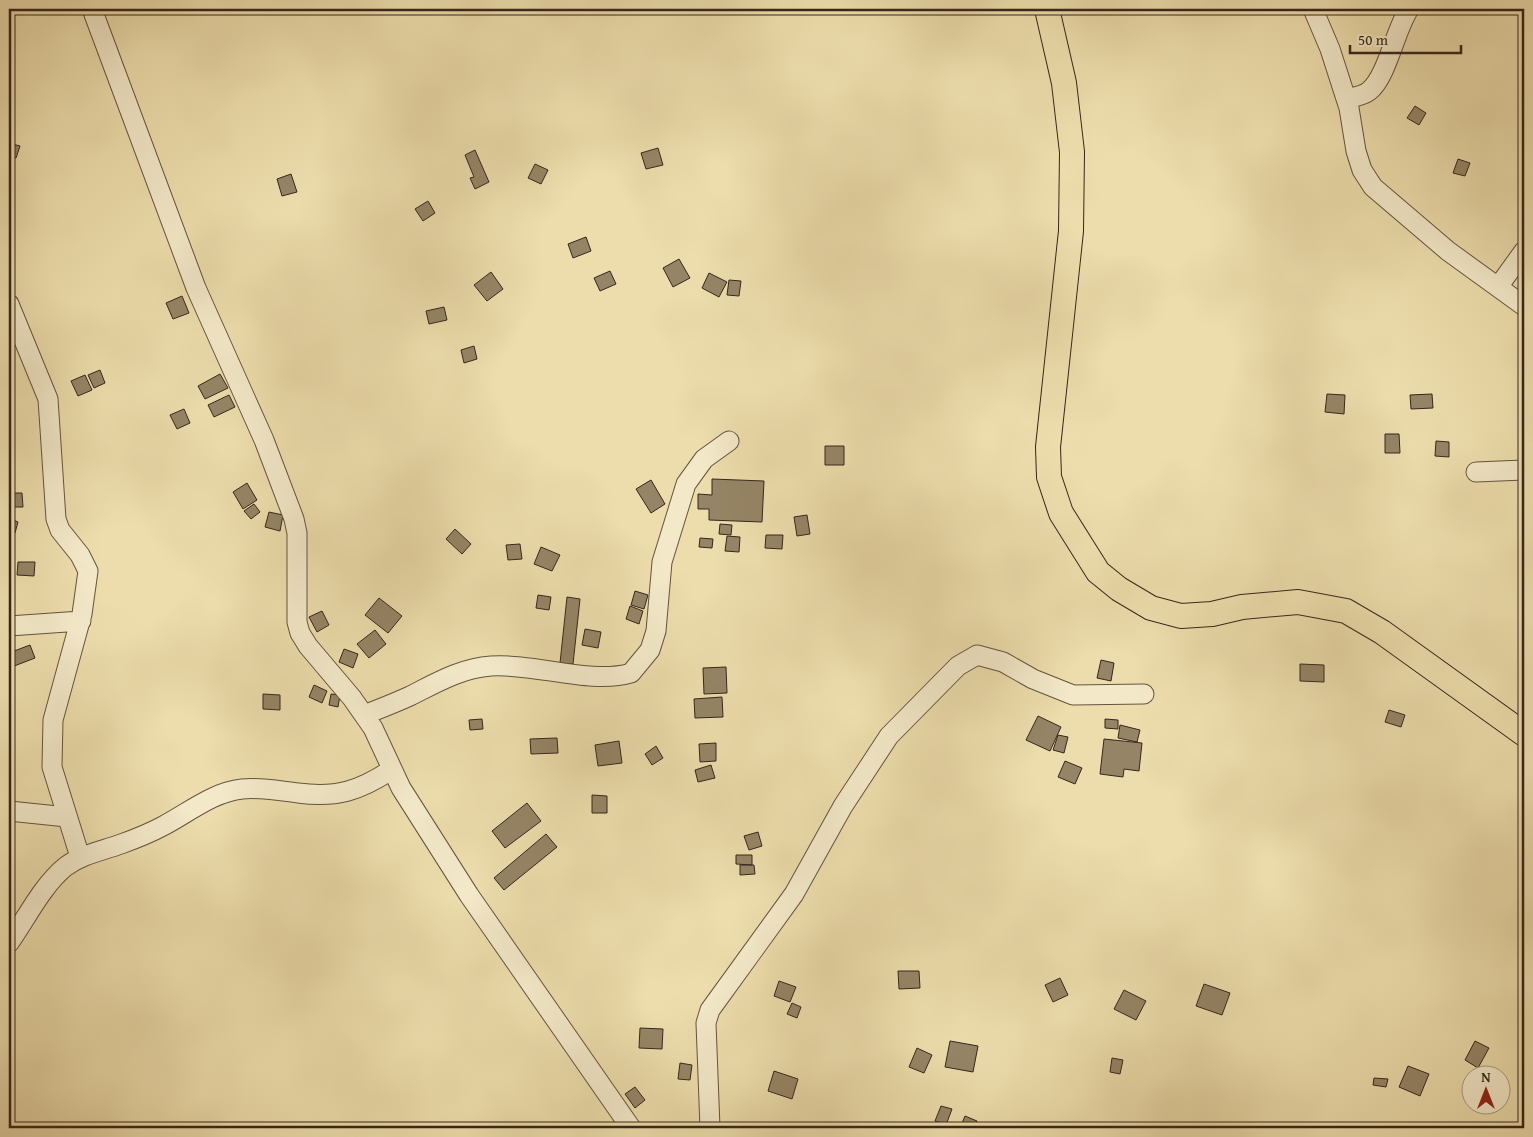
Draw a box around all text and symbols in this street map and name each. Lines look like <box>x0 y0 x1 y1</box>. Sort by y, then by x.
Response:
scale bar <box>1350 22 1462 54</box>
text: 50 m <box>1358 29 1389 50</box>
north arrow <box>1460 1064 1510 1114</box>
text: N <box>1481 1067 1491 1087</box>

